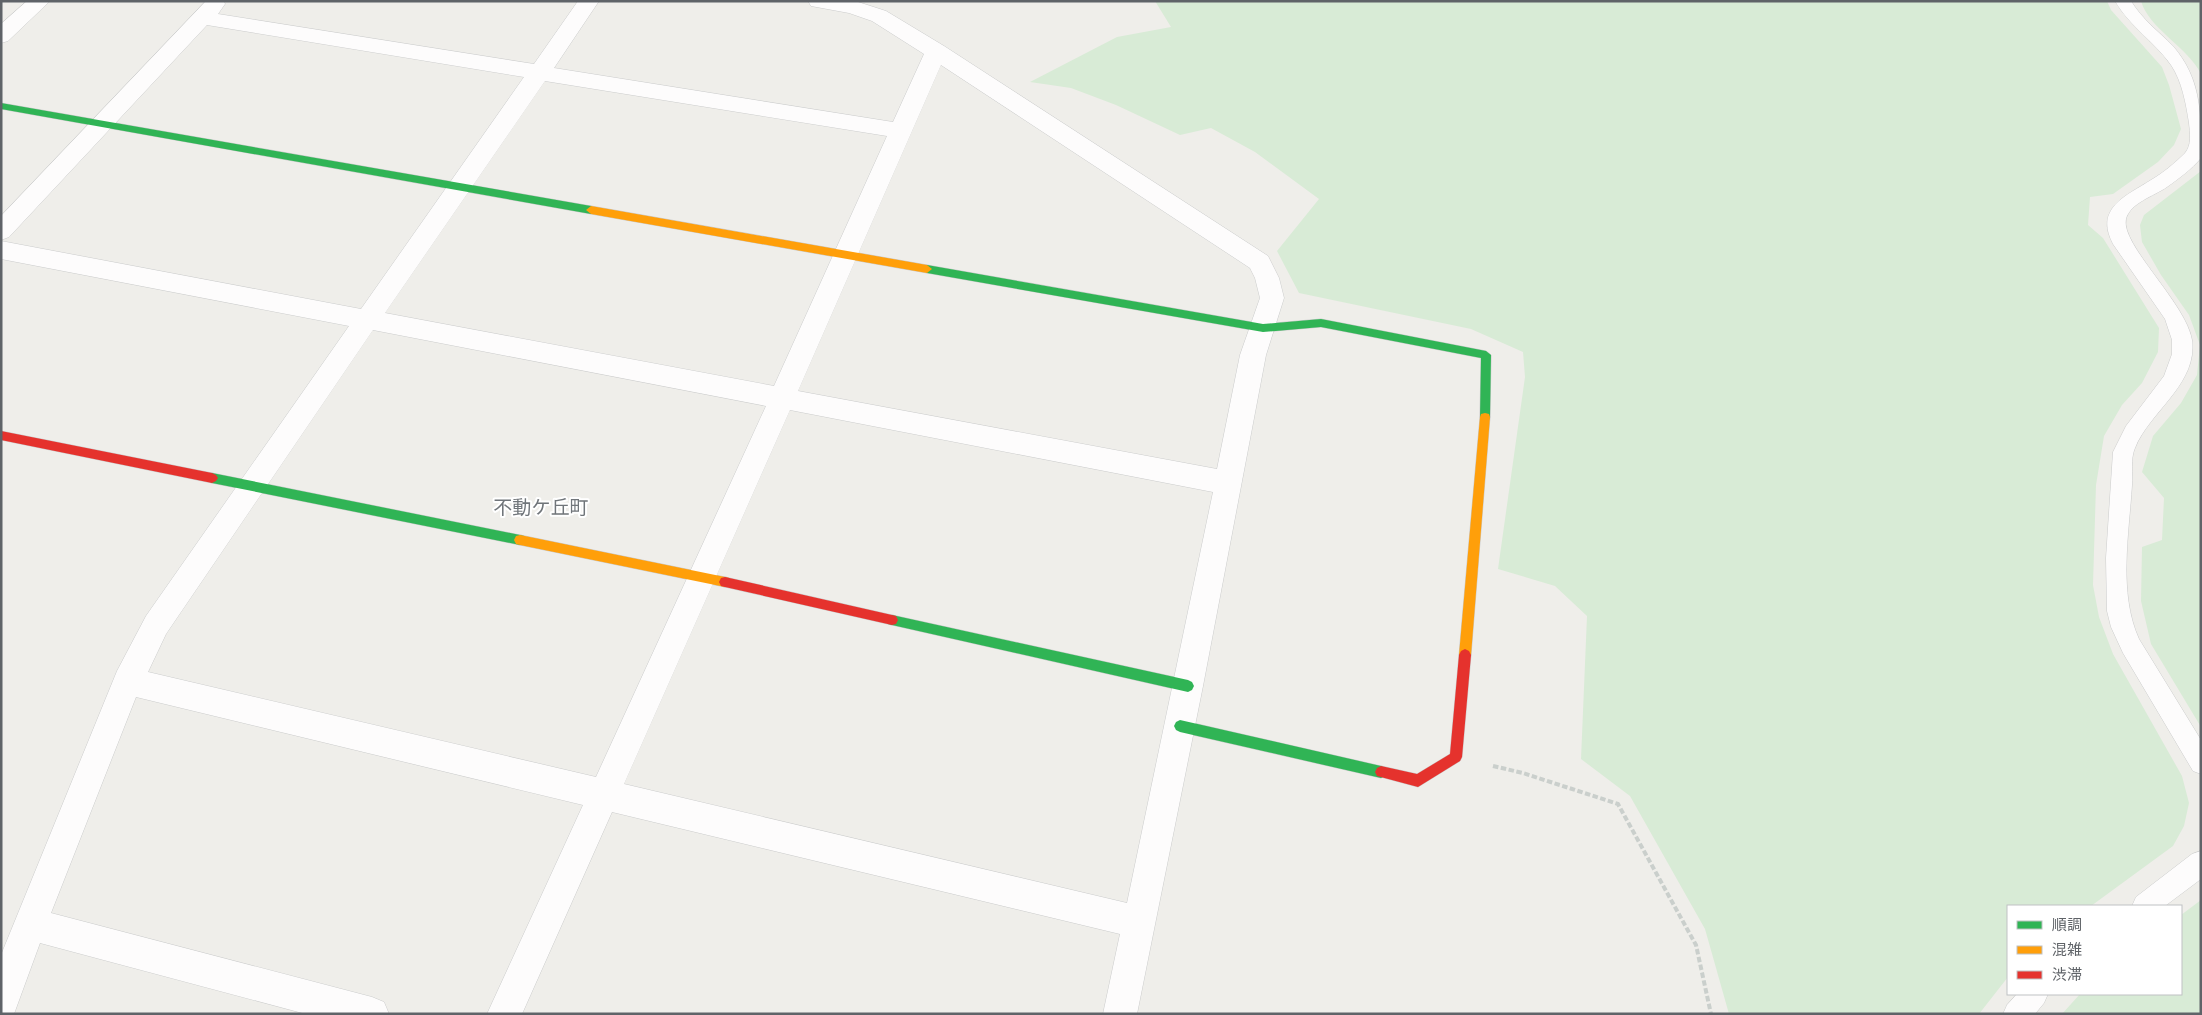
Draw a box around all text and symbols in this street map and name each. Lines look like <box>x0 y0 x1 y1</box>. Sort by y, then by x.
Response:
district label: 不動ケ丘町 <box>493 496 589 520</box>
legend <box>2007 905 2182 995</box>
text: 順調 <box>2052 916 2082 934</box>
text: 混雑 <box>2052 941 2082 959</box>
text: 渋滞 <box>2052 966 2082 984</box>

